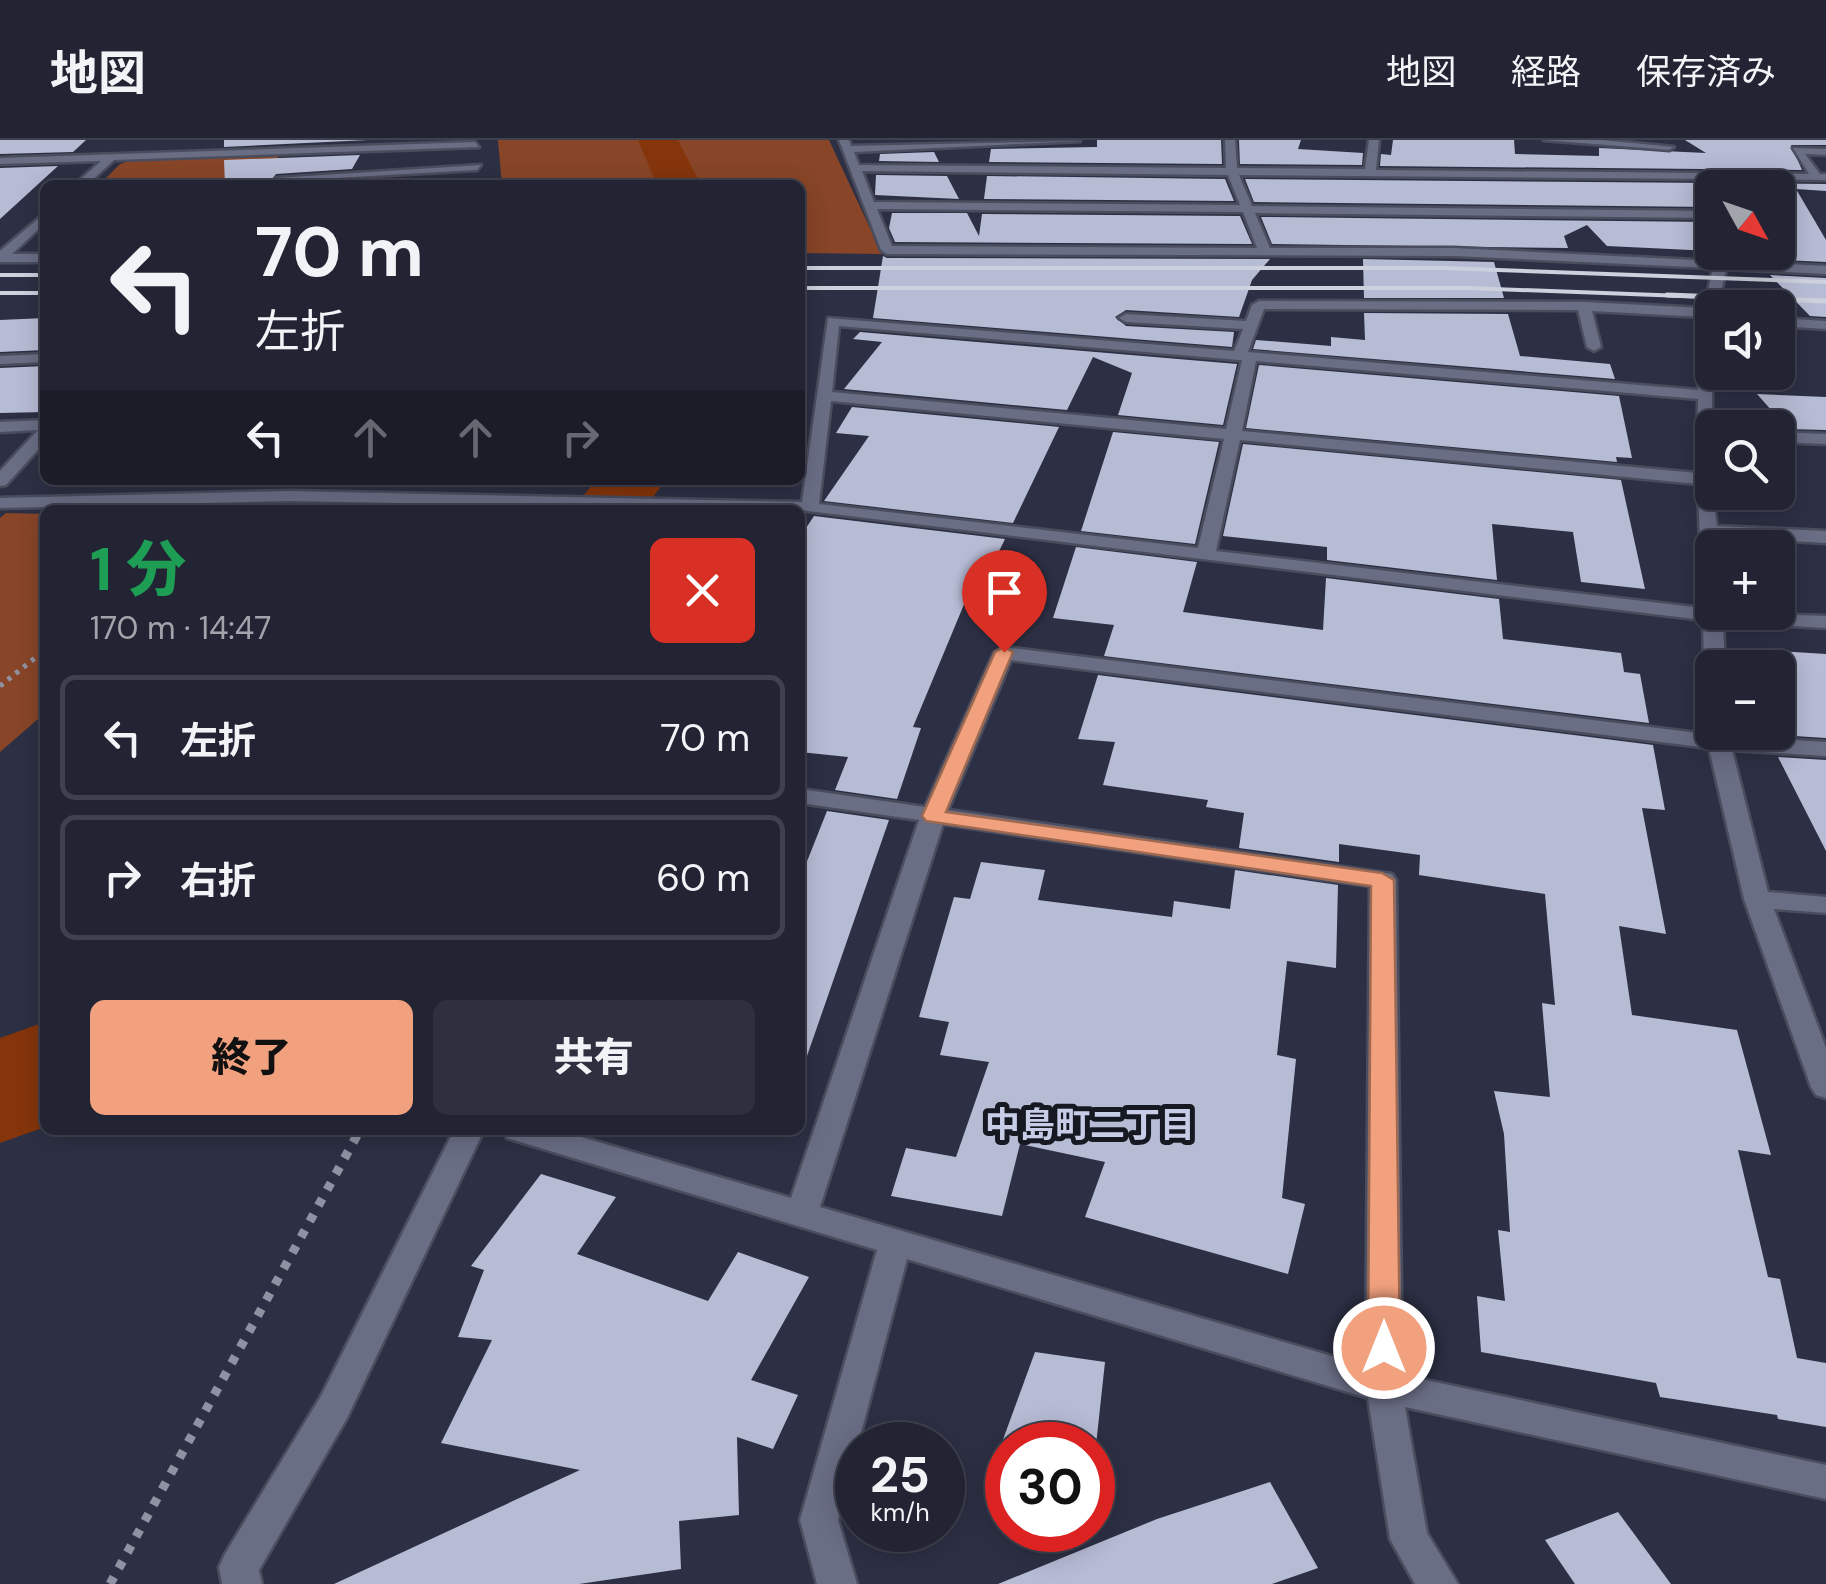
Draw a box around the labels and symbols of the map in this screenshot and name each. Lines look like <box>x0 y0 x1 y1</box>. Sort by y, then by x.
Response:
north arrow <box>1695 170 1795 270</box>
pin <box>962 550 1047 653</box>
district label: 中島町二丁目 <box>985 1102 1195 1148</box>
position arrow <box>1332 1296 1436 1400</box>
speed limit sign: 30 <box>985 1422 1115 1552</box>

